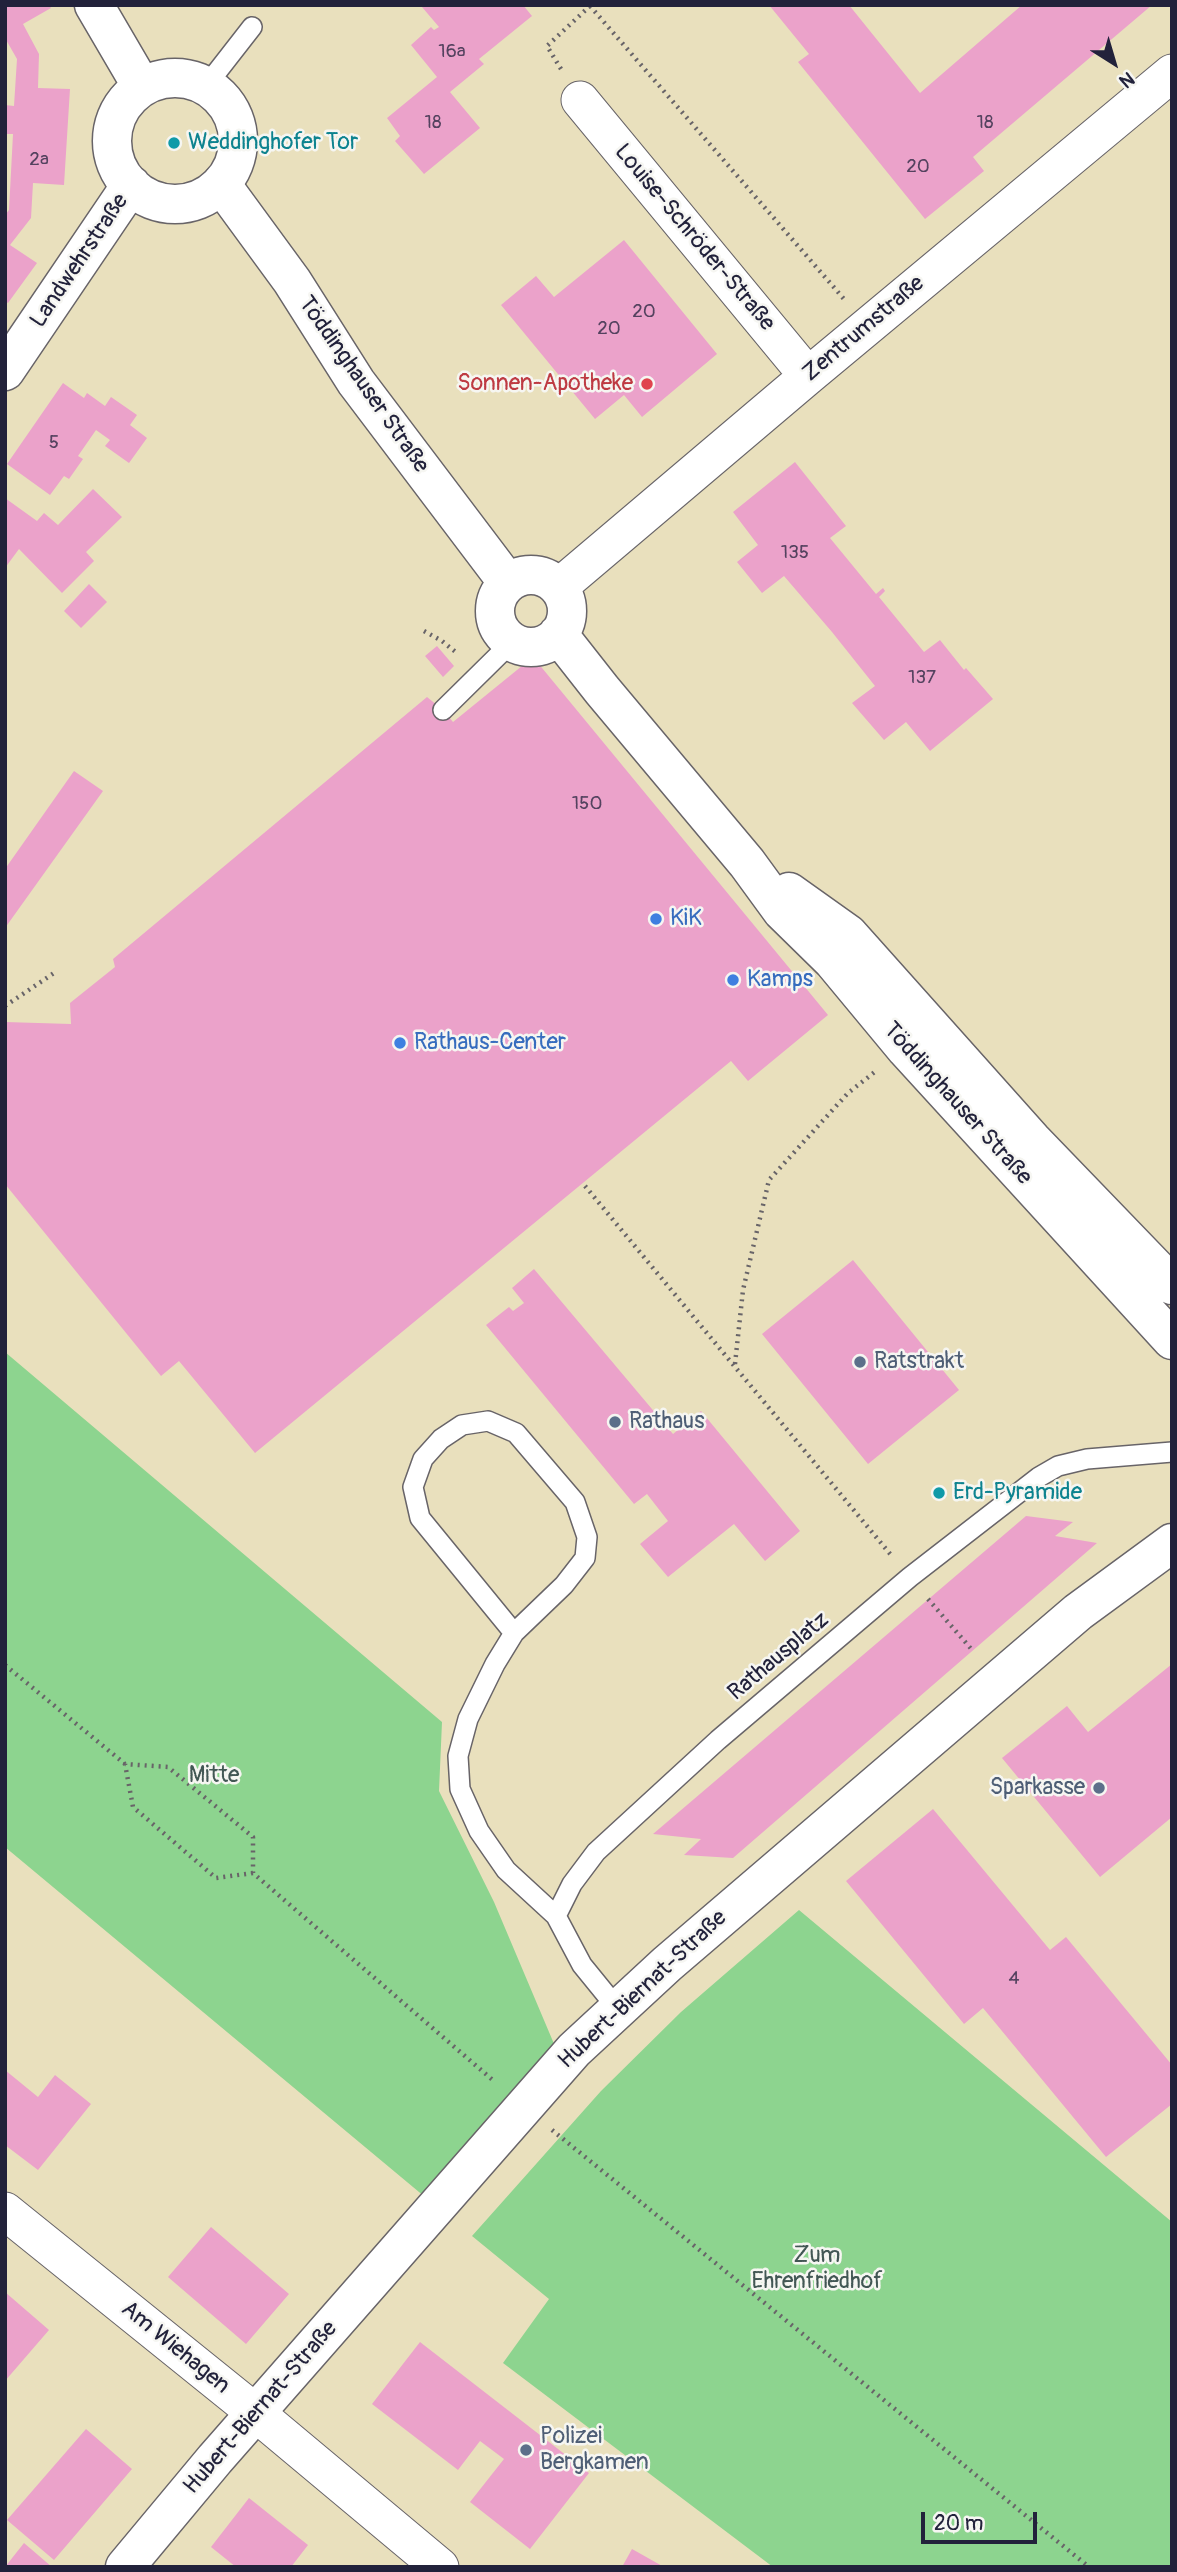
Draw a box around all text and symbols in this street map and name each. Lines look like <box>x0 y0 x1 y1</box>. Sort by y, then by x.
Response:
north arrow <box>1079 28 1149 98</box>
house number: 16a <box>438 41 466 63</box>
text: N <box>1114 66 1139 93</box>
house number: 18 <box>424 112 442 134</box>
house number: 18 <box>976 112 994 134</box>
place label: Weddinghofer Tor <box>188 129 358 157</box>
marker: Weddinghofer Tor <box>166 135 182 151</box>
street label: Louise-Schröder-Straße <box>608 139 780 337</box>
house number: 2a <box>29 149 49 171</box>
house number: 20 <box>906 156 930 178</box>
street label: Landwehrstraße <box>25 189 135 333</box>
street label: Zentrumstraße <box>798 270 930 388</box>
street label: Töddinghauser Straße <box>292 291 434 479</box>
house number: 20 <box>632 301 656 323</box>
house number: 20 <box>597 318 621 340</box>
place label: Sonnen-Apotheke <box>457 370 633 398</box>
marker: Sonnen-Apotheke <box>639 376 655 392</box>
house number: 5 <box>49 432 59 454</box>
house number: 135 <box>781 542 809 564</box>
house number: 137 <box>908 667 936 689</box>
house number: 150 <box>572 793 602 815</box>
place label: KiK <box>670 905 702 933</box>
marker: KiK <box>648 911 664 927</box>
place label: Kamps <box>747 966 813 994</box>
marker: Kamps <box>725 972 741 988</box>
street label: Töddinghauser Straße <box>877 1017 1037 1191</box>
place label: Rathaus-Center <box>414 1029 566 1057</box>
marker: Rathaus-Center <box>392 1035 408 1051</box>
place label: Ratstrakt <box>874 1348 964 1376</box>
marker: Ratstrakt <box>852 1354 868 1370</box>
place label: Rathaus <box>629 1408 704 1436</box>
marker: Rathaus <box>607 1414 623 1430</box>
place label: Erd-Pyramide <box>953 1479 1082 1507</box>
marker: Erd-Pyramide <box>931 1485 947 1501</box>
street label: Rathausplatz <box>723 1607 835 1707</box>
park label: Mitte <box>189 1762 239 1790</box>
place label: Sparkasse <box>990 1774 1085 1802</box>
marker: Sparkasse <box>1091 1780 1107 1796</box>
street label: Hubert-Biernat-Straße <box>553 1905 733 2075</box>
house number: 4 <box>1008 1968 1020 1990</box>
park label: Zum Ehrenfriedhof <box>751 2242 883 2296</box>
street label: Am Wiehagen <box>115 2296 235 2400</box>
street label: Hubert-Biernat-Straße <box>178 2316 344 2500</box>
place label: Polizei Bergkamen <box>540 2423 649 2477</box>
marker: Polizei Bergkamen <box>518 2442 534 2458</box>
scale bar <box>925 2498 1040 2542</box>
text: 20 m <box>934 2510 983 2537</box>

